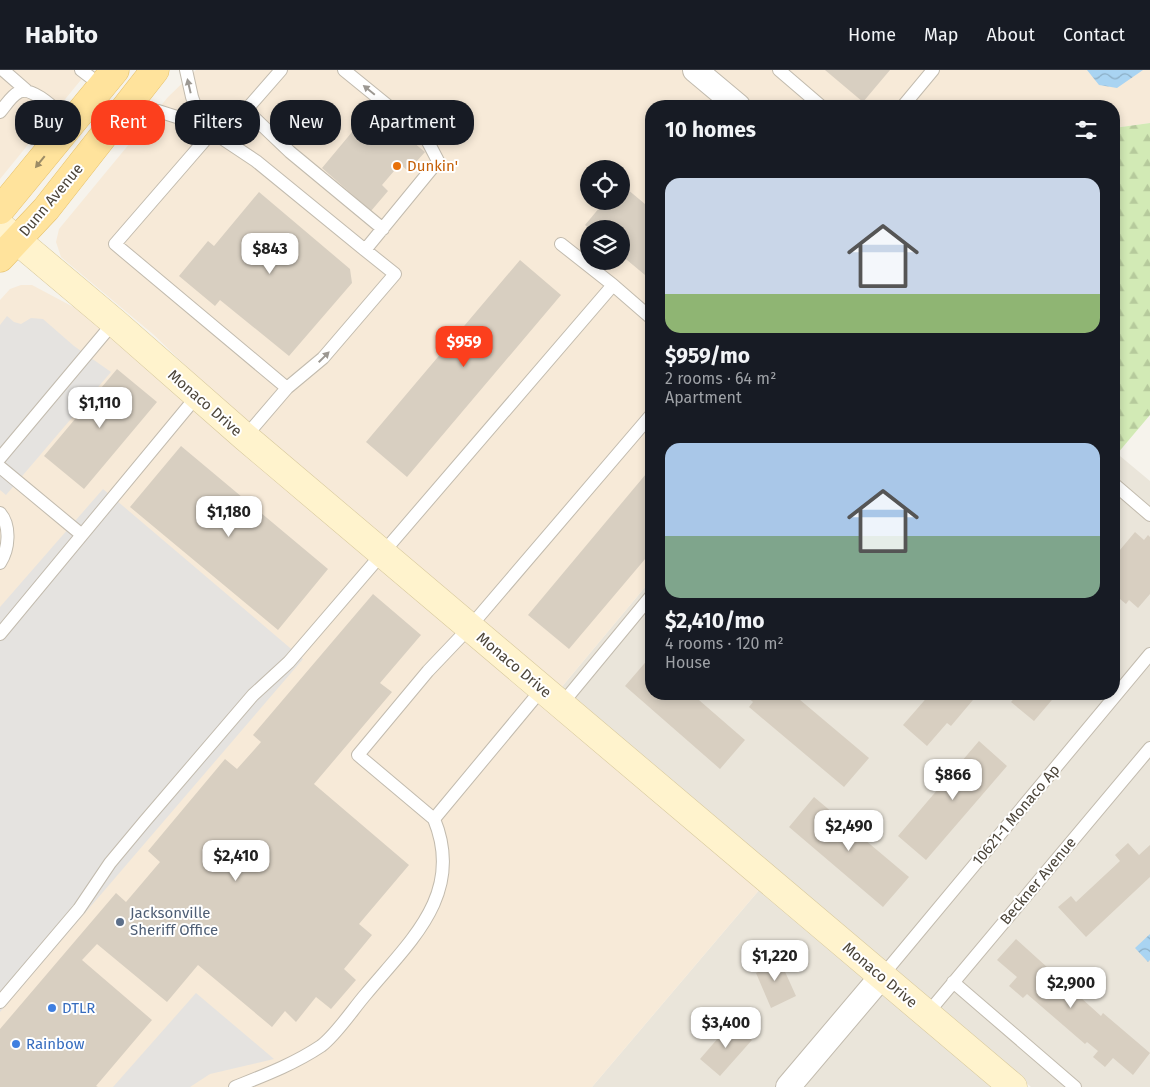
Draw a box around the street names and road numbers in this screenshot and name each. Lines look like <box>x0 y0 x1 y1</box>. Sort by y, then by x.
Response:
street label: Dunn Avenue <box>15 160 87 240</box>
street label: Monaco Drive <box>164 366 246 440</box>
street label: Monaco Drive <box>473 628 555 702</box>
street label: 10621-1 Monaco Ap <box>969 761 1063 869</box>
street label: Beckner Avenue <box>996 834 1080 928</box>
street label: Monaco Drive <box>839 938 921 1012</box>

